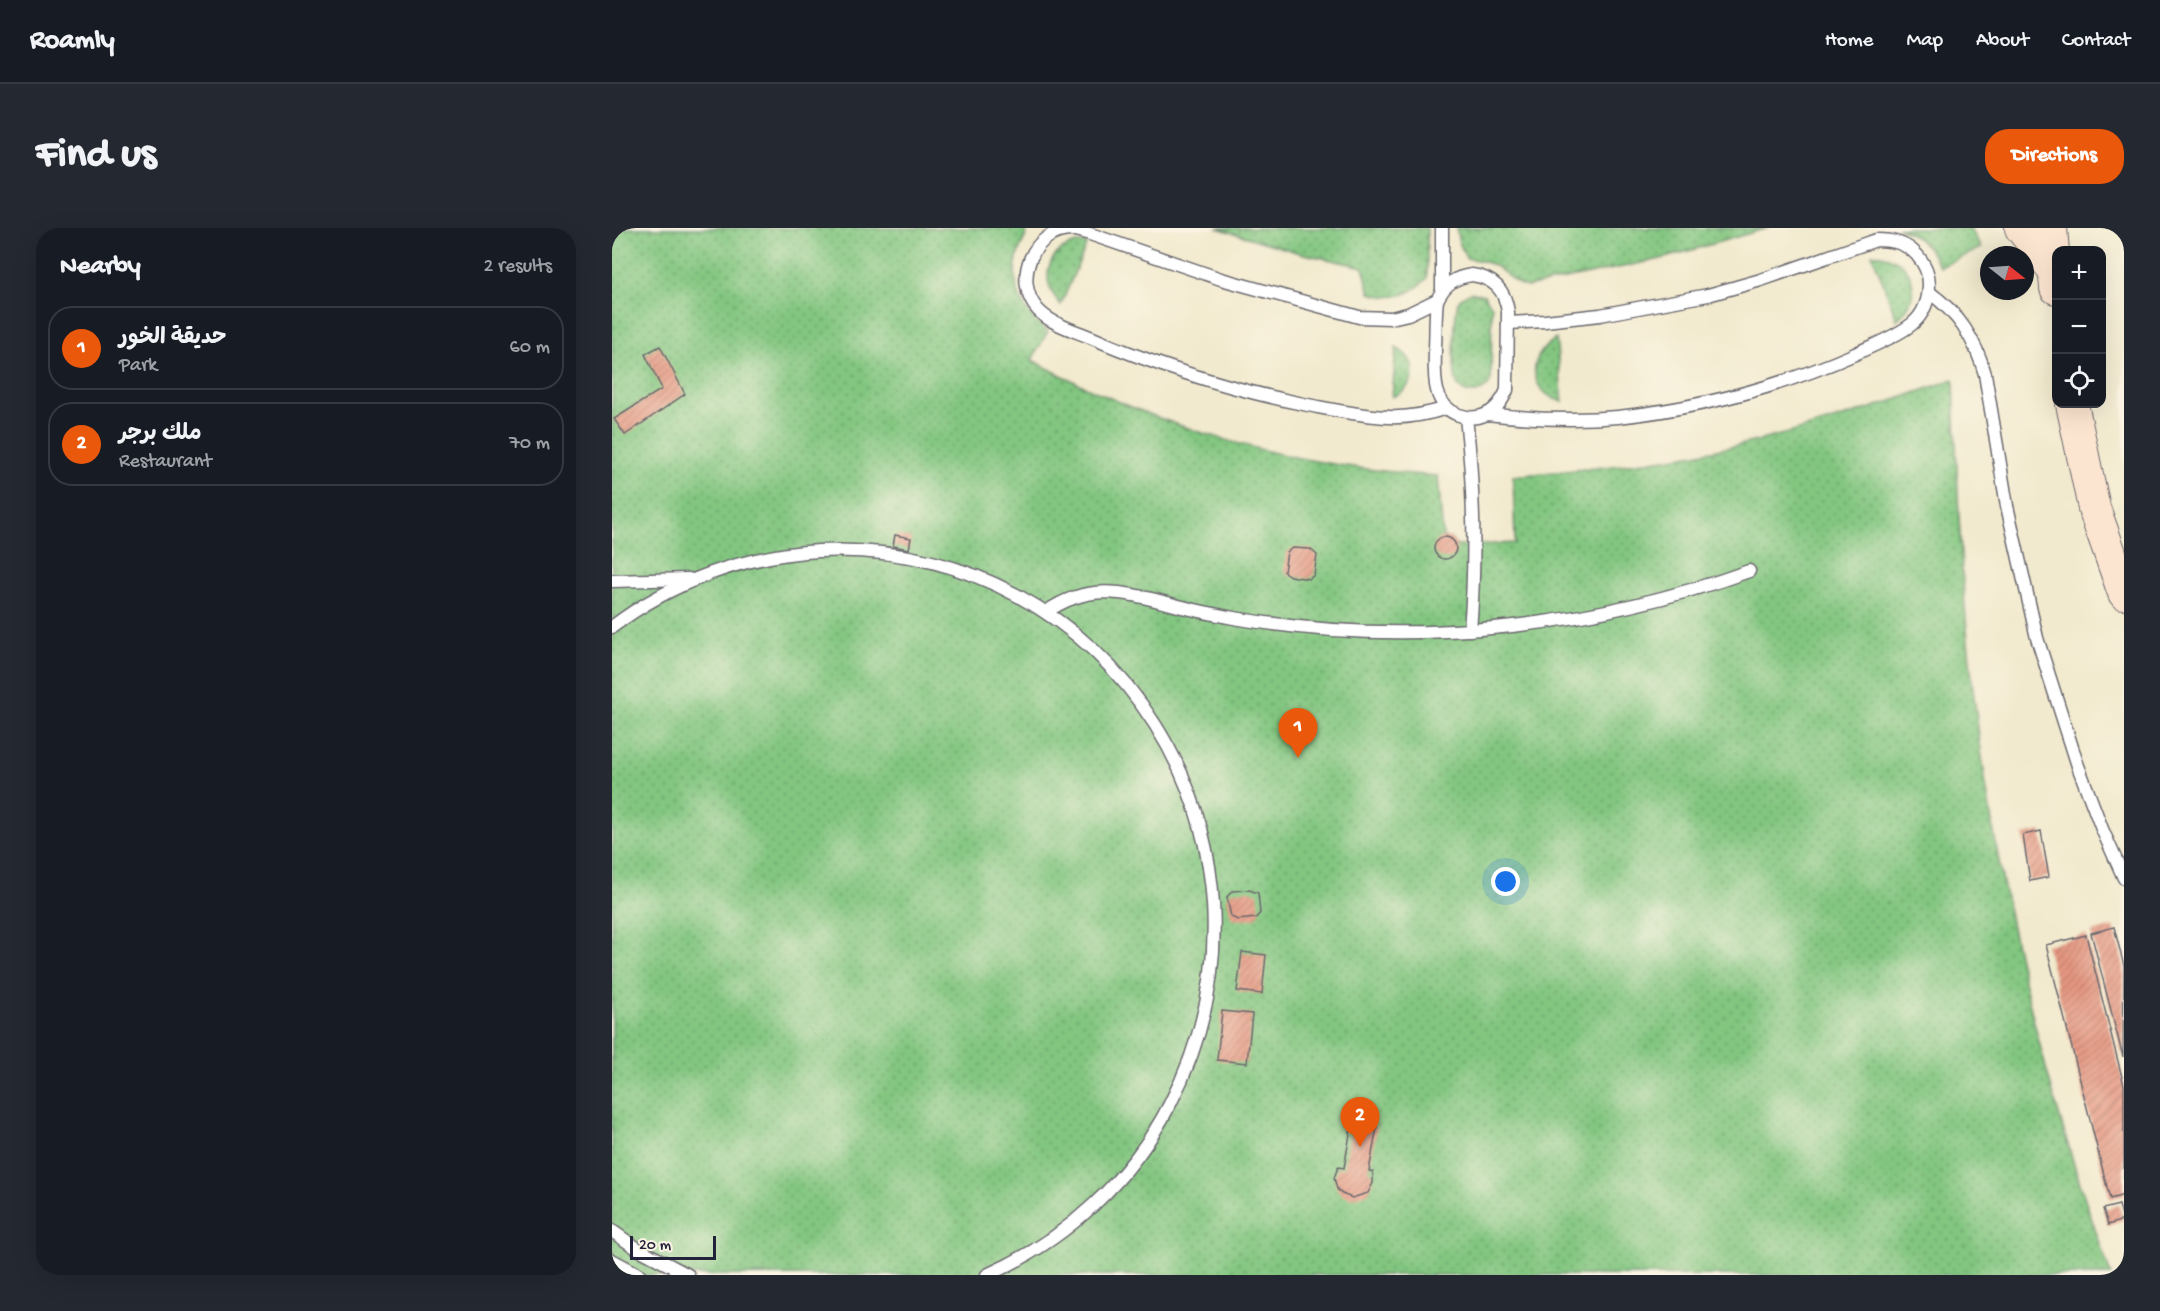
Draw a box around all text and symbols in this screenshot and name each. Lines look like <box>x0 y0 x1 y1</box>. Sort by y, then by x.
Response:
text: Roamly <box>30 25 115 58</box>
text: Home <box>1825 29 1873 54</box>
text: Map <box>1906 29 1943 54</box>
text: About <box>1976 29 2029 54</box>
text: Contact <box>2062 29 2130 54</box>
button: Directions <box>1985 129 2124 184</box>
text: Find us <box>36 132 156 181</box>
north arrow <box>1980 246 2034 300</box>
map controls <box>2052 246 2106 408</box>
button: + <box>2052 246 2106 300</box>
text: Nearby <box>60 252 141 283</box>
text: 2 results <box>483 256 552 279</box>
button: − <box>2052 300 2106 354</box>
text: حديقة الخور <box>119 326 227 352</box>
text: 1 <box>77 337 86 360</box>
text: 60 m <box>510 337 550 360</box>
button: locate <box>2052 354 2106 408</box>
text: Park <box>119 355 157 378</box>
text: ملك برجر <box>119 422 202 448</box>
text: 2 <box>77 433 86 456</box>
text: 70 m <box>509 433 550 456</box>
text: Restaurant <box>119 451 212 474</box>
pin: 1 <box>1278 708 1318 758</box>
your location <box>1491 867 1520 896</box>
pin: 2 <box>1340 1098 1380 1147</box>
scale bar <box>630 1233 716 1260</box>
text: 20 m <box>639 1237 671 1256</box>

